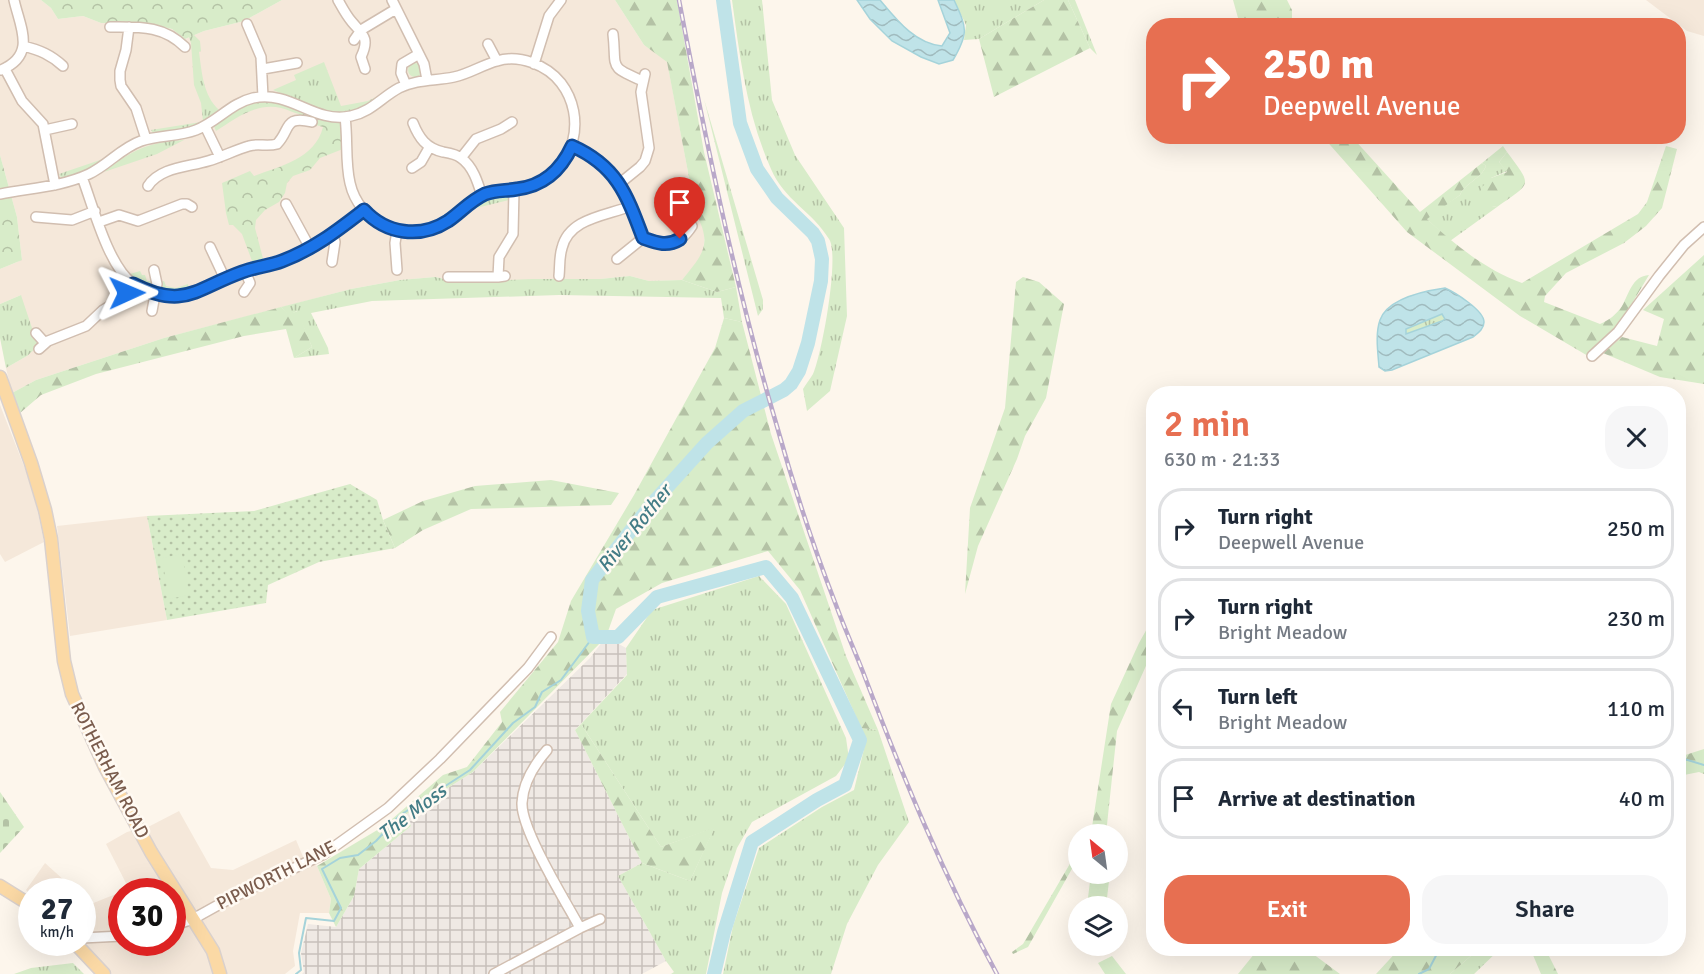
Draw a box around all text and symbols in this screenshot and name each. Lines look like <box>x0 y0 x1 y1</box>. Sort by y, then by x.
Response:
text: 250 m <box>1263 39 1374 90</box>
icon: right <box>1164 42 1242 120</box>
text: Deepwell Avenue <box>1263 90 1460 123</box>
pin <box>654 177 705 239</box>
icon: arrive <box>663 186 696 219</box>
position arrow <box>95 261 159 325</box>
text: 2 min <box>1164 402 1250 447</box>
button: close <box>1605 406 1668 469</box>
text: 630 m · 21:33 <box>1164 447 1280 472</box>
water label: River Rother <box>592 478 679 577</box>
text: Turn right <box>1218 503 1313 530</box>
icon: right <box>1167 512 1200 545</box>
text: 250 m <box>1607 515 1665 542</box>
text: Deepwell Avenue <box>1218 530 1364 555</box>
text: Turn right <box>1218 593 1313 620</box>
icon: right <box>1167 602 1200 635</box>
text: 230 m <box>1607 605 1665 632</box>
text: Bright Meadow <box>1218 620 1347 645</box>
text: Turn left <box>1218 683 1298 710</box>
icon: left <box>1167 692 1200 725</box>
text: 110 m <box>1607 695 1665 722</box>
street label: ROTHERHAM ROAD <box>66 698 154 842</box>
text: Bright Meadow <box>1218 710 1347 735</box>
water label: The Moss <box>373 777 453 846</box>
icon: arrive <box>1167 782 1200 815</box>
text: Arrive at destination <box>1218 785 1415 812</box>
text: 40 m <box>1619 785 1665 812</box>
north arrow <box>1068 824 1128 884</box>
map controls <box>1068 824 1128 956</box>
street label: PIPWORTH LANE <box>213 835 339 915</box>
button: Exit <box>1164 875 1410 944</box>
button: Share <box>1422 875 1668 944</box>
speed limit sign: 30 <box>108 878 186 956</box>
text: 27 <box>41 891 73 928</box>
button: layers <box>1068 896 1128 956</box>
text: km/h <box>40 923 74 941</box>

